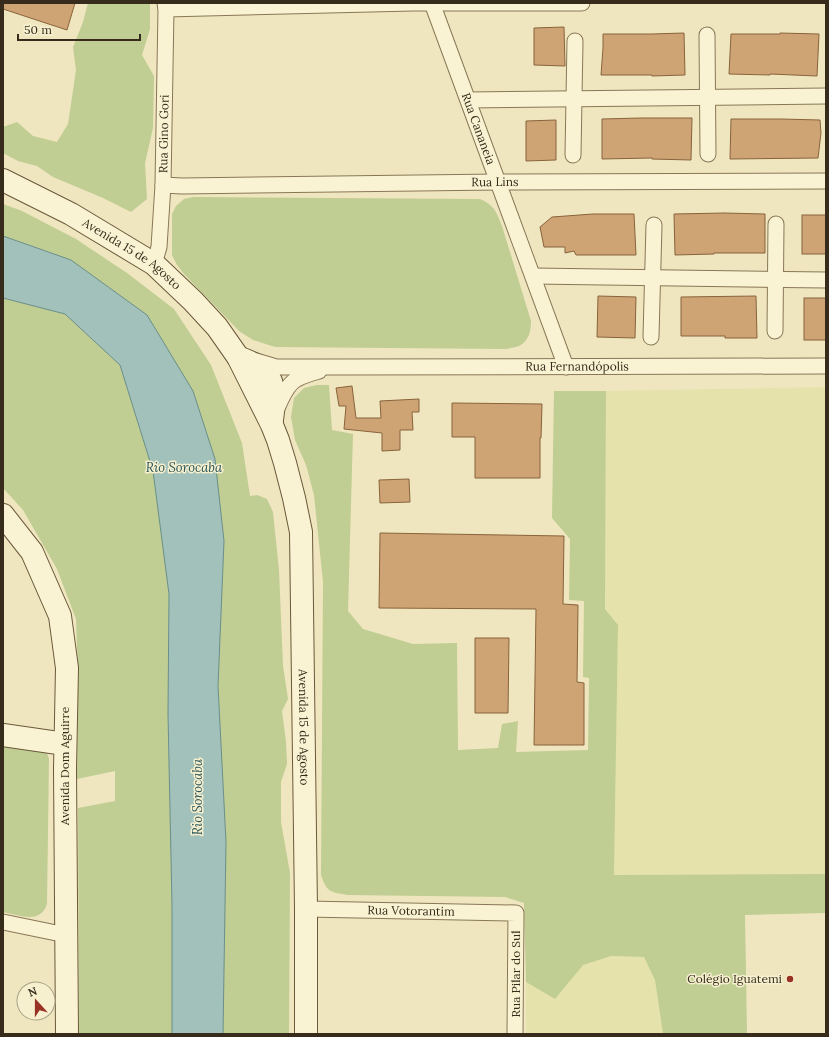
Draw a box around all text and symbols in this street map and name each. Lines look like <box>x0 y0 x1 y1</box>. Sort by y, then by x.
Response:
scale bar <box>18 16 140 42</box>
text: 50 m <box>24 22 52 37</box>
street label: Rua Cananeia <box>459 91 499 167</box>
street label: Rua Gino Gori <box>155 94 172 173</box>
street label: Rua Lins <box>471 174 519 189</box>
street label: Avenida 15 de Agosto <box>79 214 184 293</box>
street label: Rua Fernandópolis <box>525 358 629 374</box>
water label: Rio Sorocaba <box>146 459 223 476</box>
street label: Avenida 15 de Agosto <box>296 668 312 785</box>
street label: Avenida Dom Aguirre <box>57 706 72 826</box>
water label: Rio Sorocaba <box>189 758 206 835</box>
street label: Rua Votorantim <box>367 902 455 919</box>
street label: Rua Pilar do Sul <box>508 930 523 1018</box>
place label: Colégio Iguatemi <box>687 971 782 986</box>
marker: Colégio Iguatemi <box>785 974 795 984</box>
north arrow <box>16 981 56 1021</box>
text: N <box>26 983 39 1000</box>

